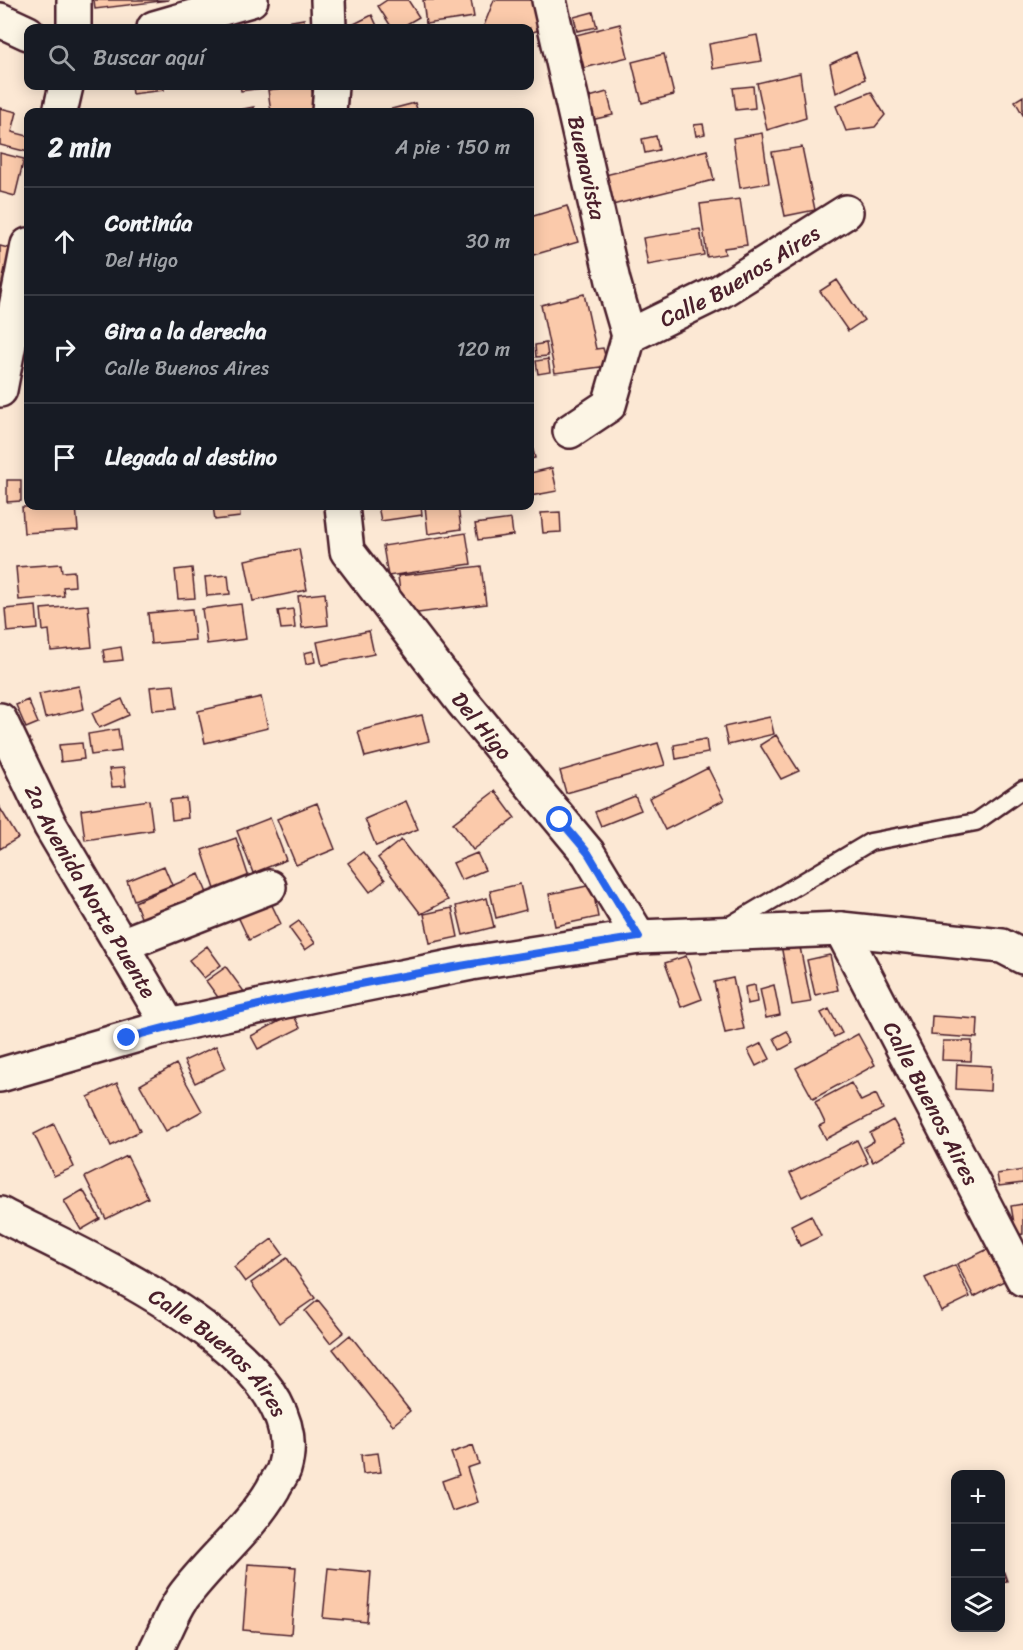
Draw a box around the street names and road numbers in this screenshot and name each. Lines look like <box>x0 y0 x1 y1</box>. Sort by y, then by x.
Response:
street label: Buenavista <box>556 112 618 225</box>
street label: Calle Buenos Aires <box>653 214 828 338</box>
street label: Del Higo <box>441 683 523 769</box>
street label: 2a Avenida Norte Puente <box>13 778 168 1006</box>
street label: Calle Buenos Aires <box>872 1014 990 1192</box>
street label: Calle Buenos Aires <box>141 1277 298 1423</box>

